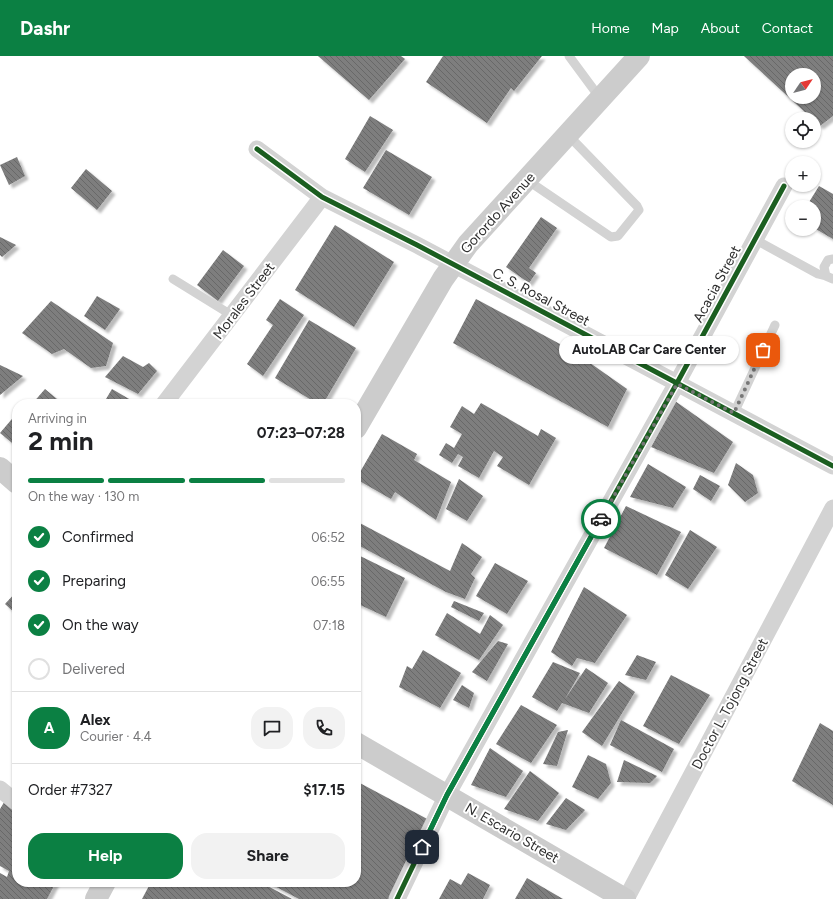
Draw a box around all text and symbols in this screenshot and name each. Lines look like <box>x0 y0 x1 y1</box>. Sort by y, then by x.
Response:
text: Dashr <box>20 17 70 40</box>
text: Home <box>591 20 630 37</box>
text: Map <box>652 20 679 37</box>
text: About <box>701 20 740 37</box>
text: Contact <box>762 20 813 37</box>
north arrow <box>785 68 821 104</box>
map controls <box>785 68 821 236</box>
button: locate <box>785 112 821 148</box>
button: + <box>785 156 821 192</box>
street label: Gorordo Avenue <box>457 169 539 257</box>
button: − <box>785 200 821 236</box>
street label: Acacia Street <box>690 243 744 325</box>
street label: Morales Street <box>210 259 278 343</box>
street label: C. S. Rosal Street <box>489 264 593 330</box>
pin <box>746 333 780 367</box>
callout: AutoLAB Car Care Center <box>559 336 739 364</box>
icon: bag <box>752 339 774 361</box>
text: AutoLAB Car Care Center <box>572 342 726 357</box>
text: Arriving in <box>28 411 87 426</box>
text: 07:23–07:28 <box>257 424 345 442</box>
text: 2 min <box>28 425 94 457</box>
text: On the way · 130 m <box>28 489 139 504</box>
courier <box>581 499 621 539</box>
icon: car <box>590 508 612 530</box>
icon: check <box>28 526 50 548</box>
text: Confirmed <box>62 528 134 546</box>
text: 06:52 <box>311 530 345 545</box>
icon: check <box>28 570 50 592</box>
text: Preparing <box>62 572 126 590</box>
text: 06:55 <box>311 574 345 589</box>
icon: check <box>28 614 50 636</box>
text: On the way <box>62 616 139 634</box>
text: 07:18 <box>313 618 345 633</box>
street label: Doctor L. Tojong Street <box>688 636 772 772</box>
text: Delivered <box>62 660 125 678</box>
button: chat <box>251 707 293 749</box>
button: phone <box>303 707 345 749</box>
text: Alex <box>80 711 110 729</box>
text: A <box>44 719 54 737</box>
text: Courier · 4.4 <box>80 729 152 744</box>
text: Order #7327 <box>28 781 113 799</box>
text: $17.15 <box>303 781 345 799</box>
street label: N. Escario Street <box>462 799 562 867</box>
pin <box>405 830 439 864</box>
button: Help <box>28 833 183 879</box>
button: Share <box>191 833 345 879</box>
icon: home <box>411 836 433 858</box>

